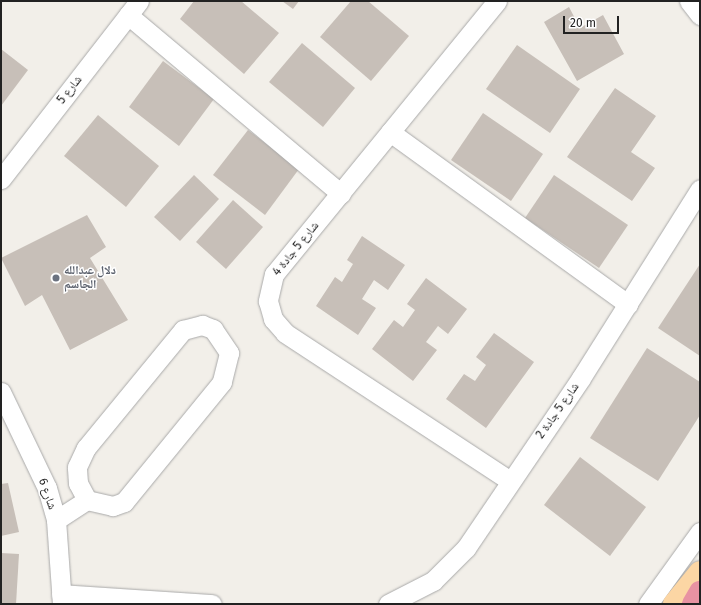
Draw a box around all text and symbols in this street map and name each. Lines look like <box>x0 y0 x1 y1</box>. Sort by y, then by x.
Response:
scale bar <box>565 8 621 34</box>
text: 20 m <box>570 16 596 30</box>
street label: شارع 5 <box>54 73 86 107</box>
street label: شارع 5 جادة 4 <box>270 219 322 279</box>
place label: دلال عبدالله الجاسم <box>64 264 116 292</box>
marker: دلال عبدالله الجاسم <box>51 273 61 283</box>
street label: شارع 5 جادة 2 <box>534 380 582 442</box>
street label: شارع 6 <box>35 476 59 512</box>

